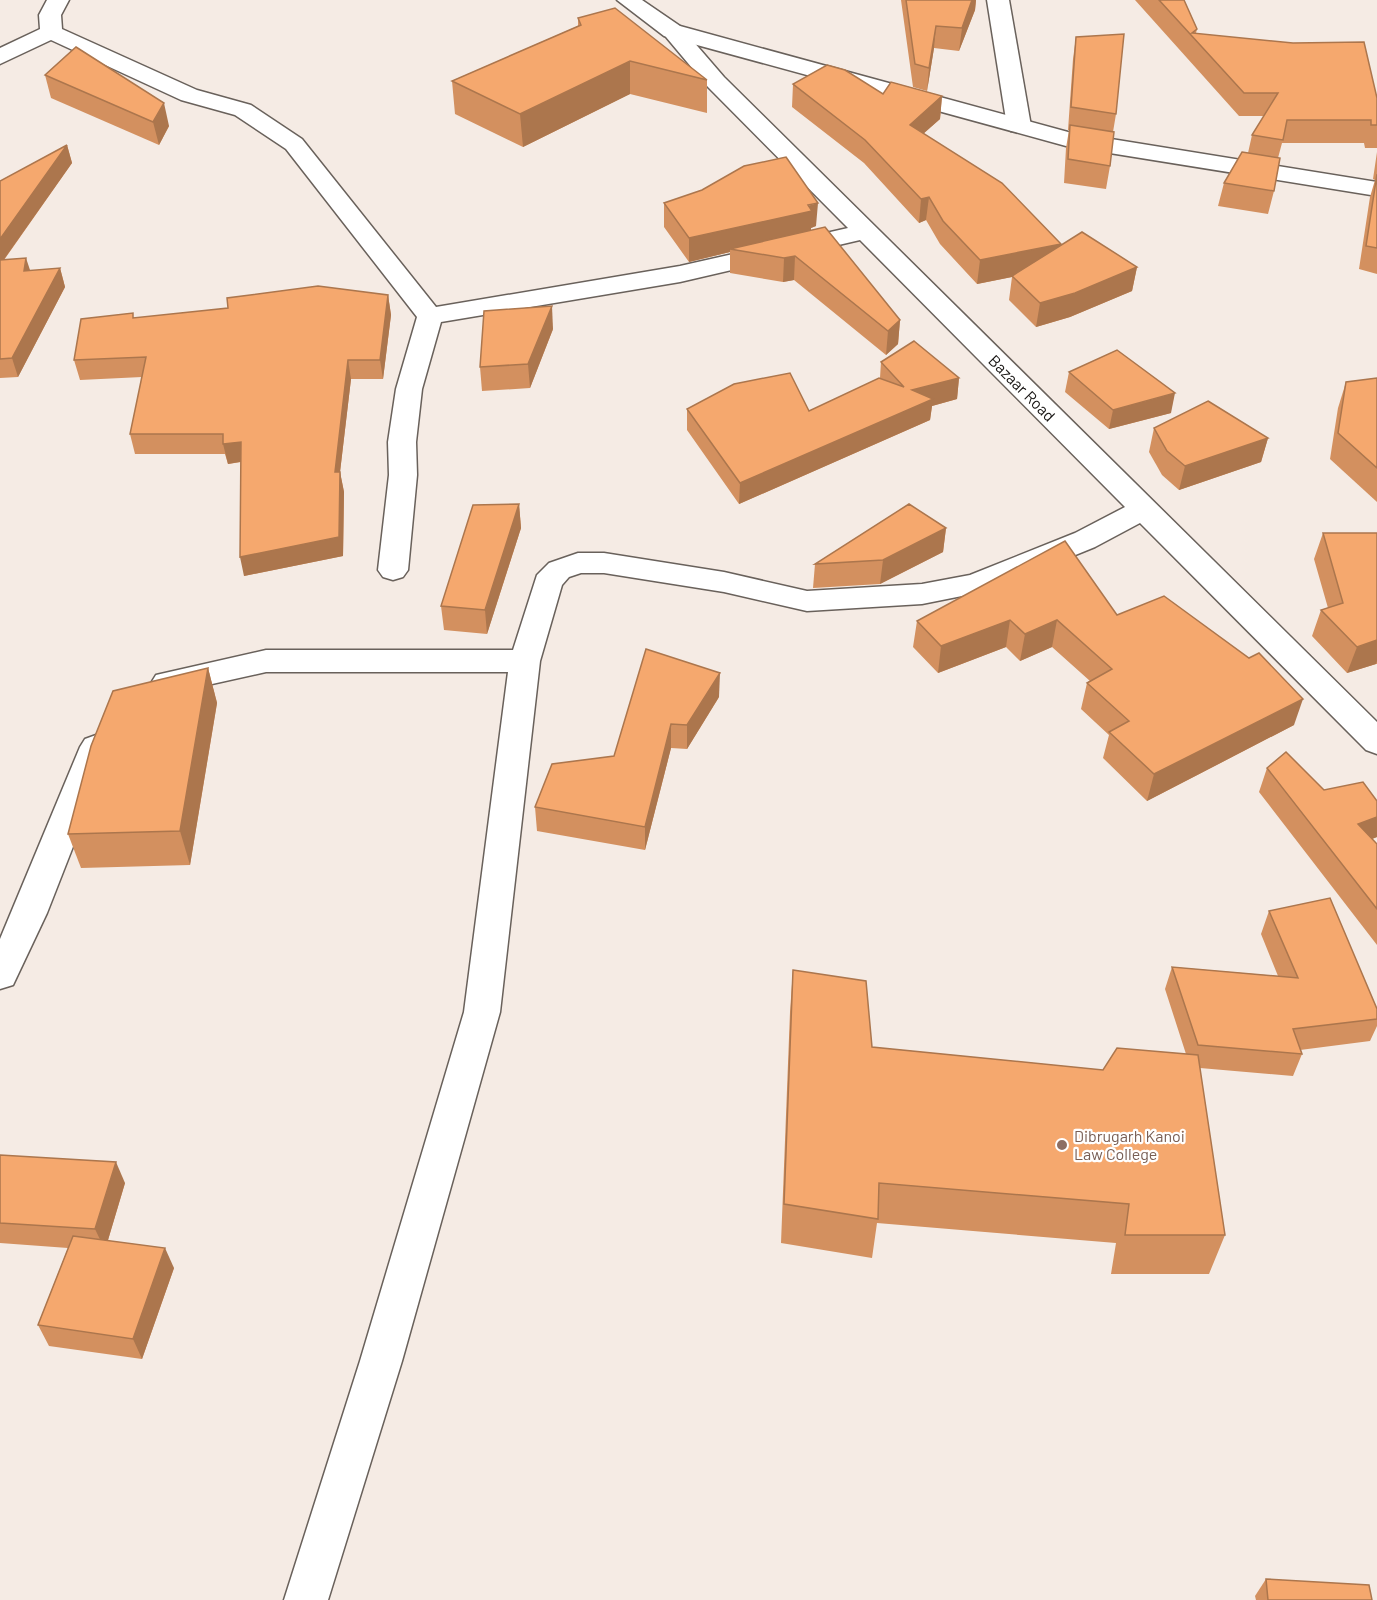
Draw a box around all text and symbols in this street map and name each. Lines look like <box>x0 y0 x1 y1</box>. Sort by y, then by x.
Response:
street label: Bazaar Road <box>985 351 1059 425</box>
place label: Dibrugarh Kanoi Law College <box>1074 1126 1185 1163</box>
marker: Dibrugarh Kanoi Law College <box>1055 1138 1069 1152</box>

